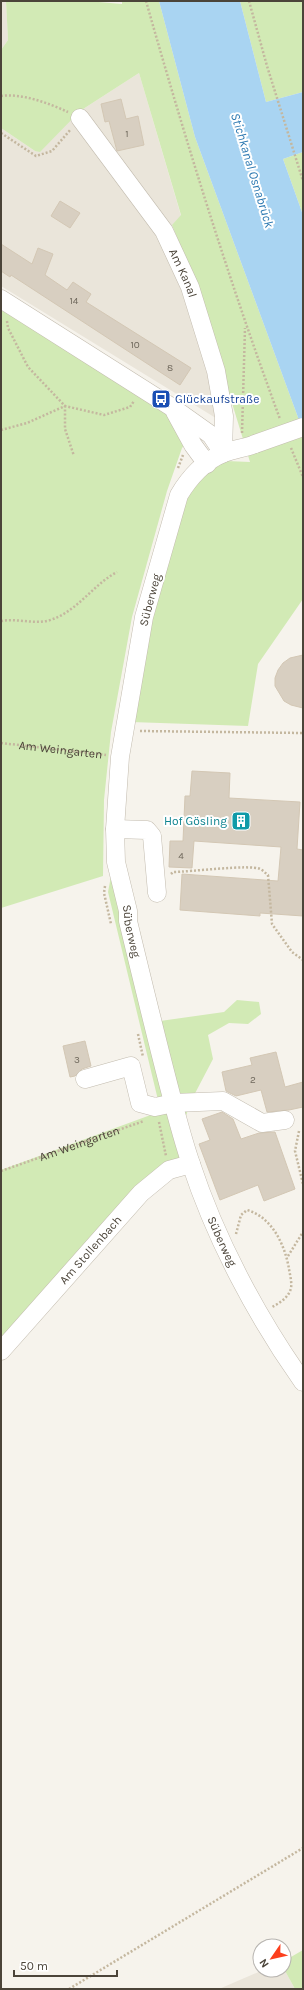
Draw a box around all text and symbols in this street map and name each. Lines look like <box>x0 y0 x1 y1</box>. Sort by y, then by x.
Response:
water label: Stichkanal Osnabrück <box>228 111 277 230</box>
house number: 1 <box>125 128 129 140</box>
street label: Am Kanal <box>166 246 200 299</box>
house number: 14 <box>70 295 79 307</box>
house number: 10 <box>130 339 140 351</box>
house number: 8 <box>167 362 173 374</box>
bus stop icon: Glückaufstraße <box>150 388 172 410</box>
place label: Glückaufstraße <box>175 392 259 406</box>
street label: Süberweg <box>136 572 164 628</box>
street label: Am Weingarten <box>18 738 103 762</box>
building icon: Hof Gösling <box>230 810 252 832</box>
place label: Hof Gösling <box>164 814 227 828</box>
house number: 4 <box>178 850 184 862</box>
street label: Süberweg <box>120 903 144 959</box>
house number: 3 <box>74 1054 80 1066</box>
house number: 2 <box>250 1074 256 1086</box>
street label: Am Weingarten <box>37 1123 121 1164</box>
street label: Am Stollenbach <box>57 1213 125 1287</box>
street label: Süberweg <box>204 1214 240 1269</box>
north arrow <box>252 1938 292 1978</box>
scale bar <box>14 1952 117 1978</box>
text: N <box>257 1956 272 1970</box>
text: 50 m <box>20 1959 48 1973</box>

